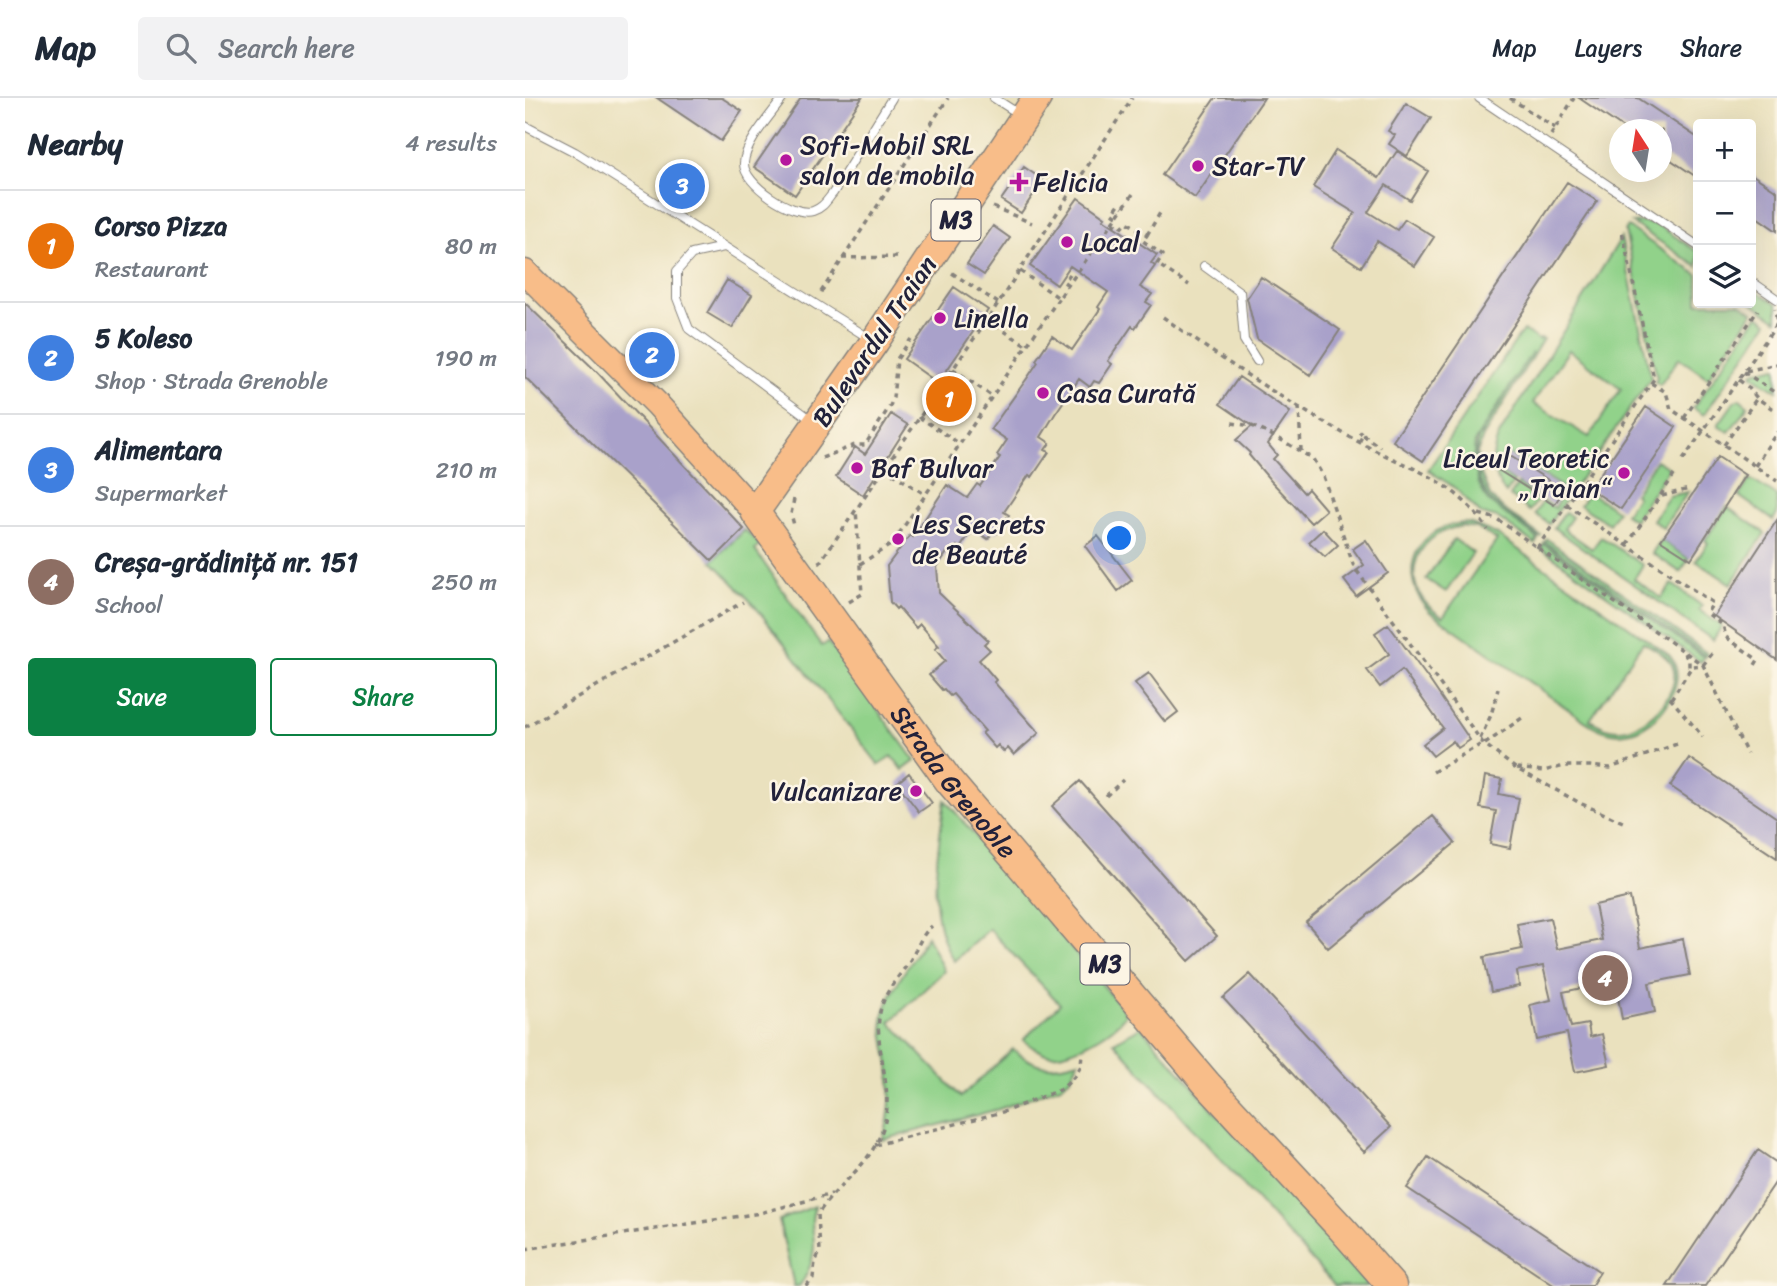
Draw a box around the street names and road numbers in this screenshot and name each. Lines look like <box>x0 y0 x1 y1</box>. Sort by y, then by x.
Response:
road number: M3 <box>931 199 981 240</box>
street label: Bulevardul Traian <box>799 245 949 437</box>
street label: Strada Grenoble <box>878 695 1029 869</box>
road number: M3 <box>1081 944 1129 984</box>

